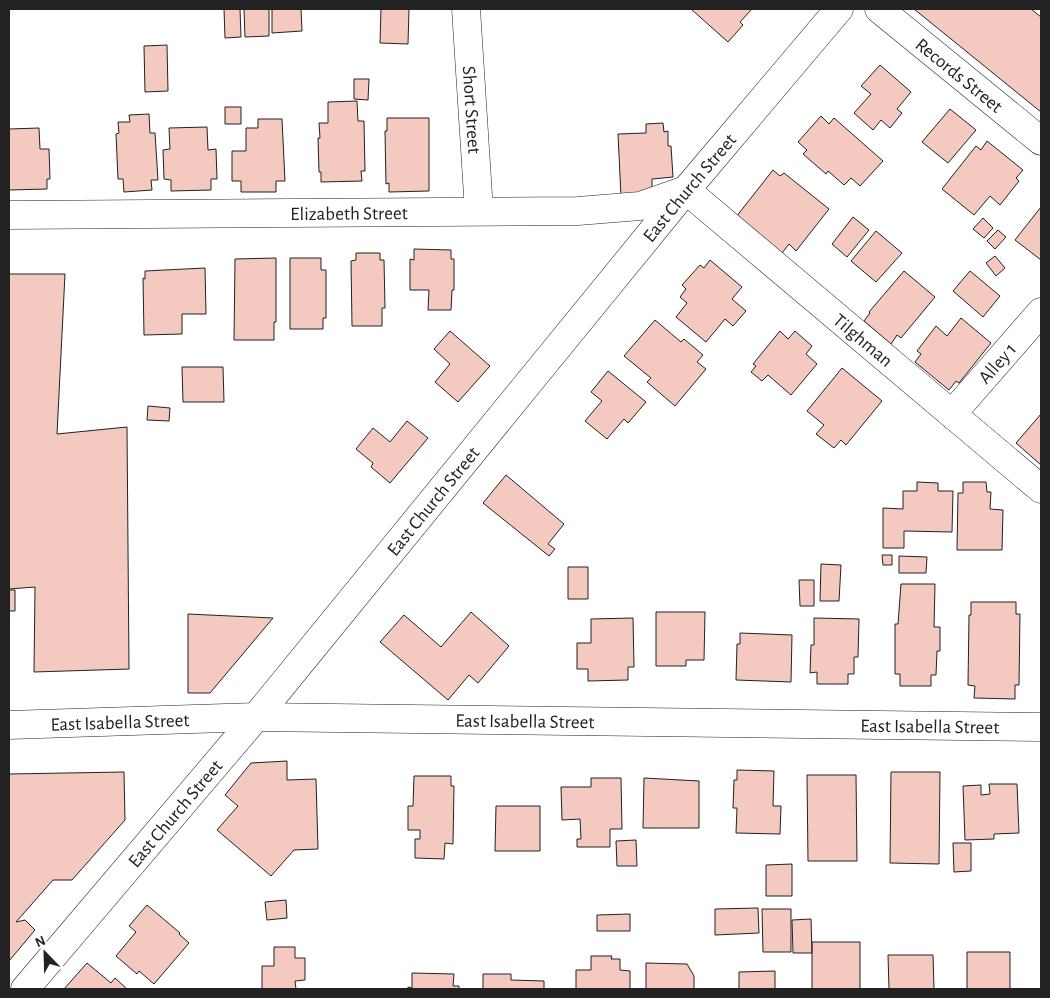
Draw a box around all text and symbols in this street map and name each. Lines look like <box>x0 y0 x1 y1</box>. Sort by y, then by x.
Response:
street label: Records Street <box>912 35 1006 117</box>
street label: Short Street <box>459 65 483 154</box>
street label: East Church Street <box>640 131 740 246</box>
street label: Elizabeth Street <box>290 204 408 224</box>
street label: Tilghman <box>829 310 896 371</box>
street label: Alley 1 <box>975 340 1020 388</box>
street label: East Church Street <box>384 444 483 560</box>
street label: East Isabella Street <box>50 711 190 735</box>
street label: East Isabella Street <box>455 712 594 732</box>
street label: East Isabella Street <box>860 717 999 737</box>
street label: East Church Street <box>125 757 226 871</box>
north arrow <box>20 928 70 978</box>
text: N <box>33 934 48 950</box>

